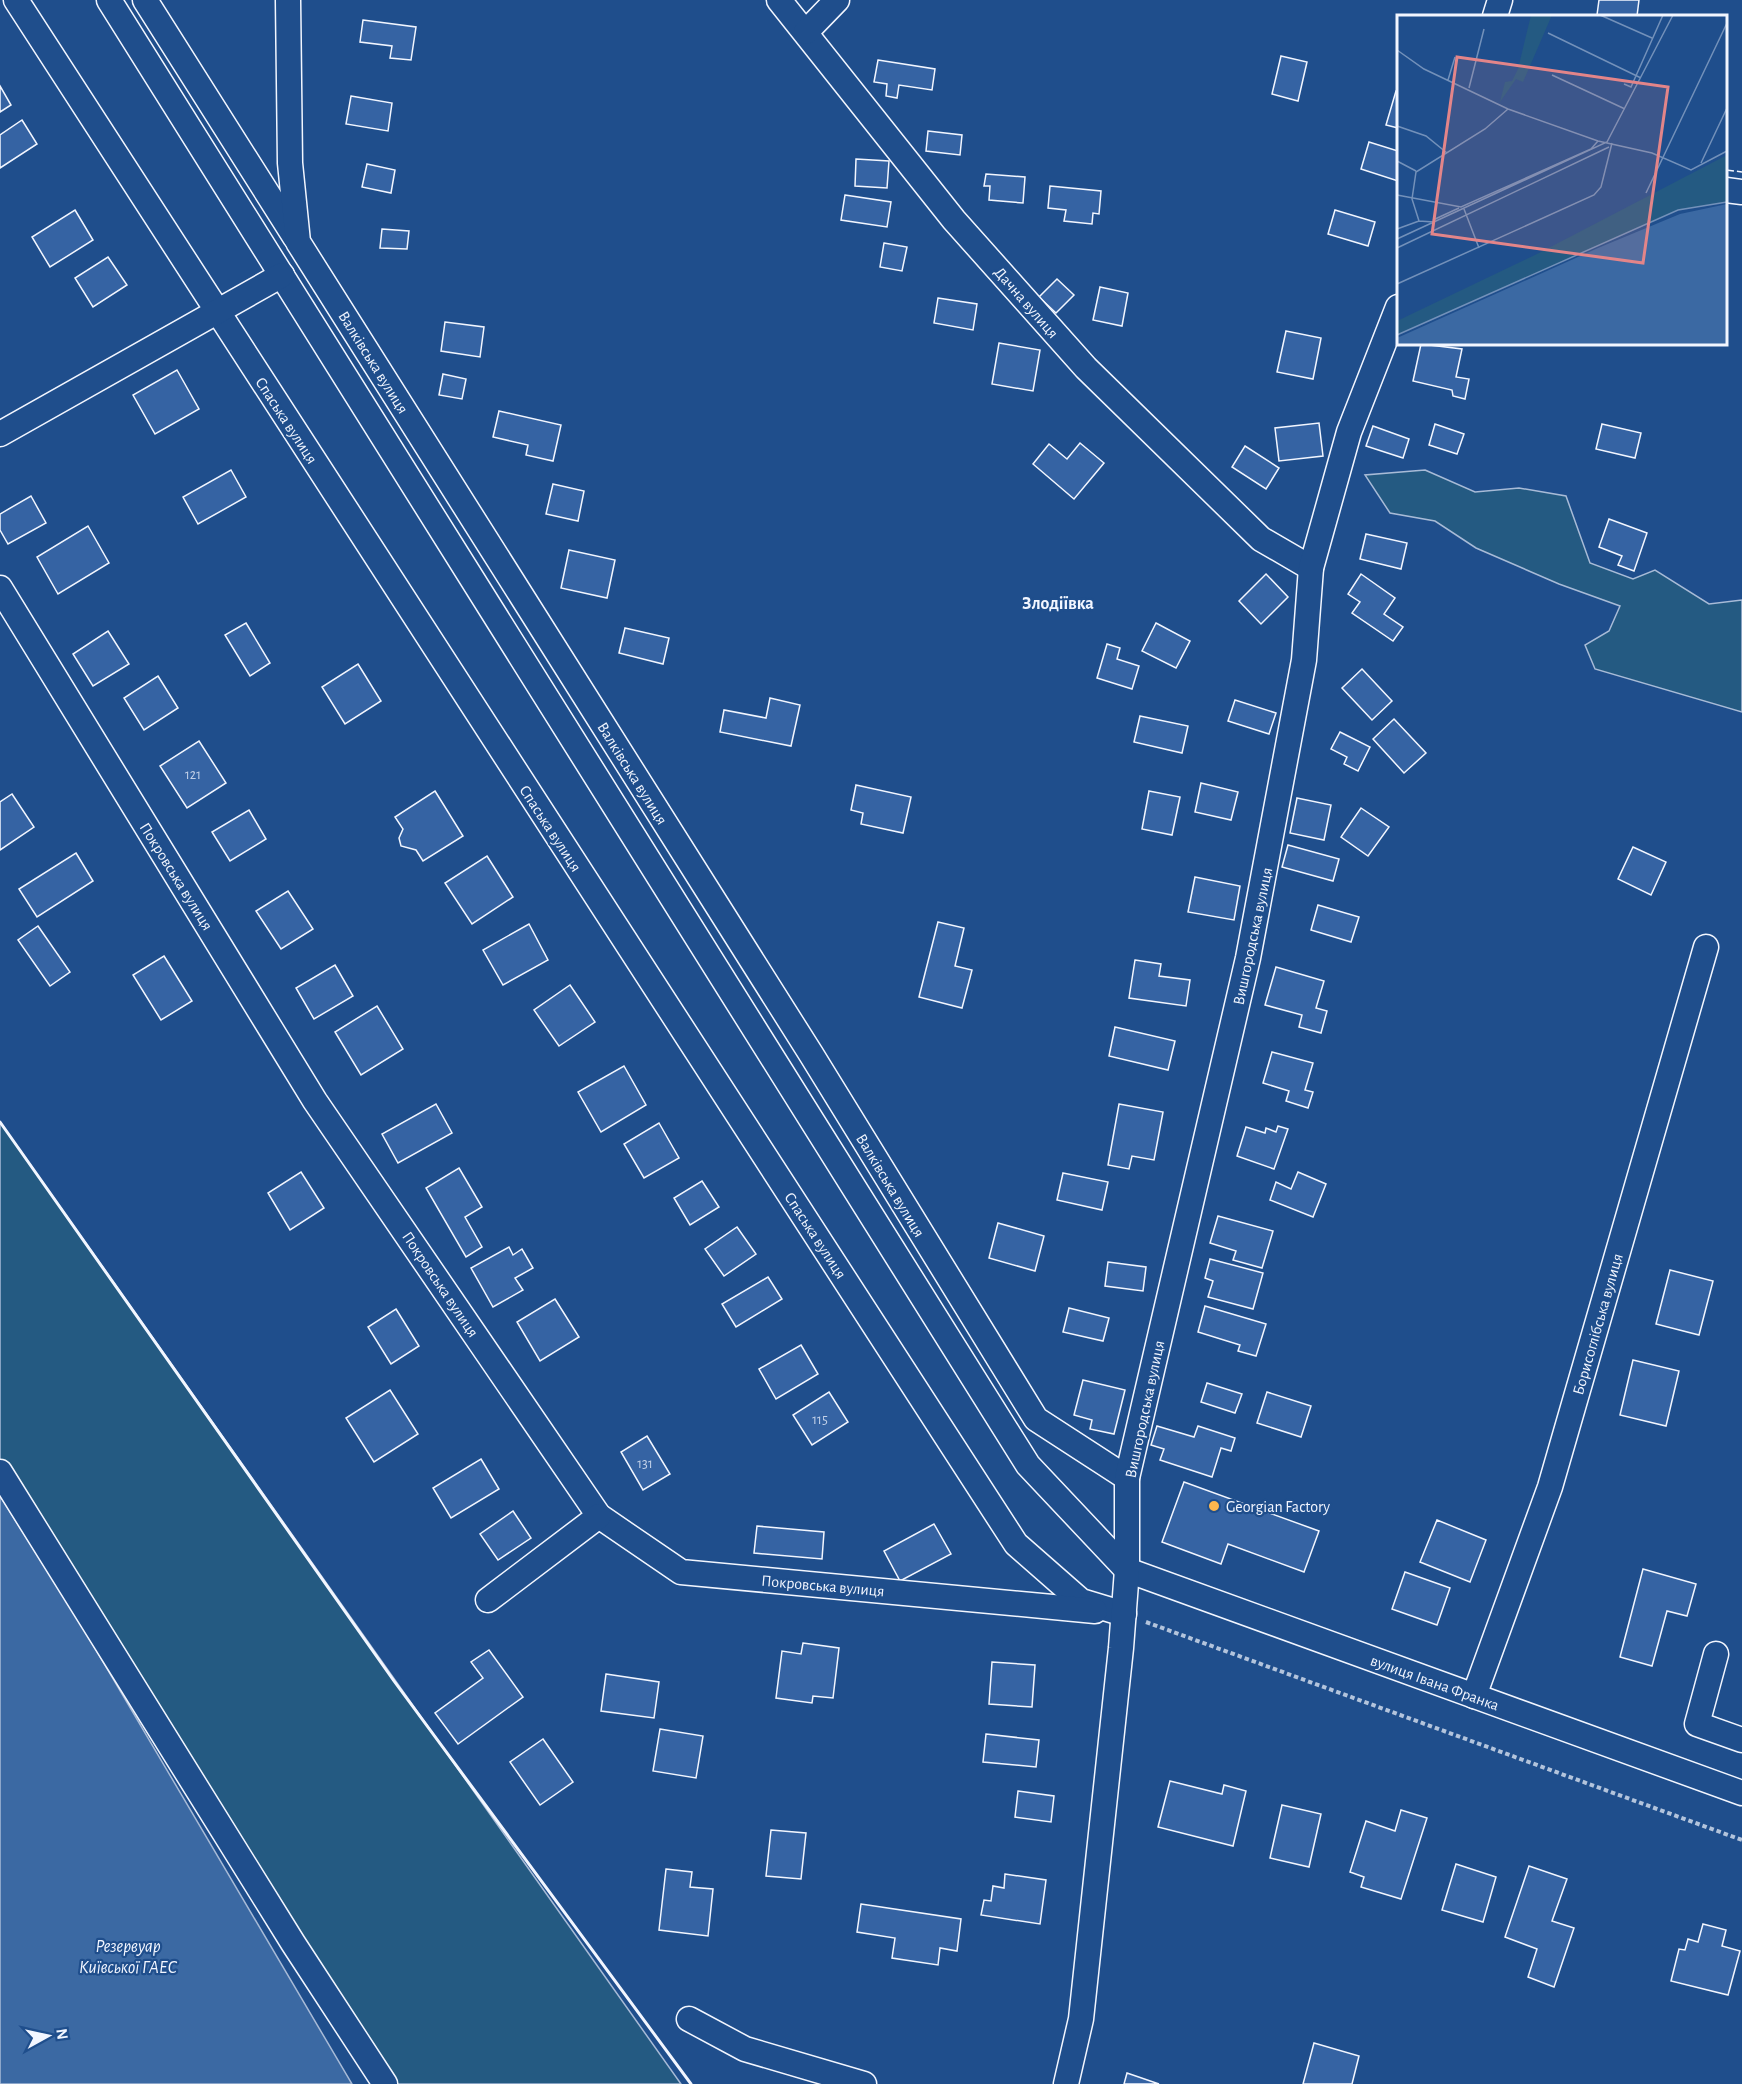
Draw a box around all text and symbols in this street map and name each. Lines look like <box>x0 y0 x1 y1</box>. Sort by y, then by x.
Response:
inset map <box>1397 15 1727 345</box>
street label: Дачна вулиця <box>990 264 1061 342</box>
street label: Валківська вулиця <box>334 308 411 417</box>
street label: Спаська вулиця <box>251 374 320 467</box>
district label: Злодіївка <box>1022 595 1094 613</box>
street label: Валківська вулиця <box>593 719 670 828</box>
house number: 121 <box>185 768 201 782</box>
street label: Спаська вулиця <box>515 782 584 875</box>
street label: Покровська вулиця <box>136 820 216 934</box>
street label: Вишгородська вулиця <box>1231 866 1276 1007</box>
street label: Валківська вулиця <box>852 1131 927 1241</box>
street label: Спаська вулиця <box>780 1189 849 1282</box>
street label: Покровська вулиця <box>398 1229 481 1341</box>
street label: Борисоглібська вулиця <box>1570 1252 1627 1397</box>
street label: Вишгородська вулиця <box>1123 1339 1168 1480</box>
house number: 115 <box>812 1413 828 1427</box>
house number: 131 <box>637 1457 653 1471</box>
marker: Georgian Factory <box>1207 1499 1221 1513</box>
place label: Georgian Factory <box>1226 1499 1330 1516</box>
street label: Покровська вулиця <box>760 1573 885 1600</box>
street label: вулиця Івана Франка <box>1368 1652 1501 1715</box>
water label: Резервуар Київської ГАЕС <box>79 1938 177 1977</box>
north arrow <box>18 2006 78 2066</box>
text: N <box>53 2027 71 2041</box>

